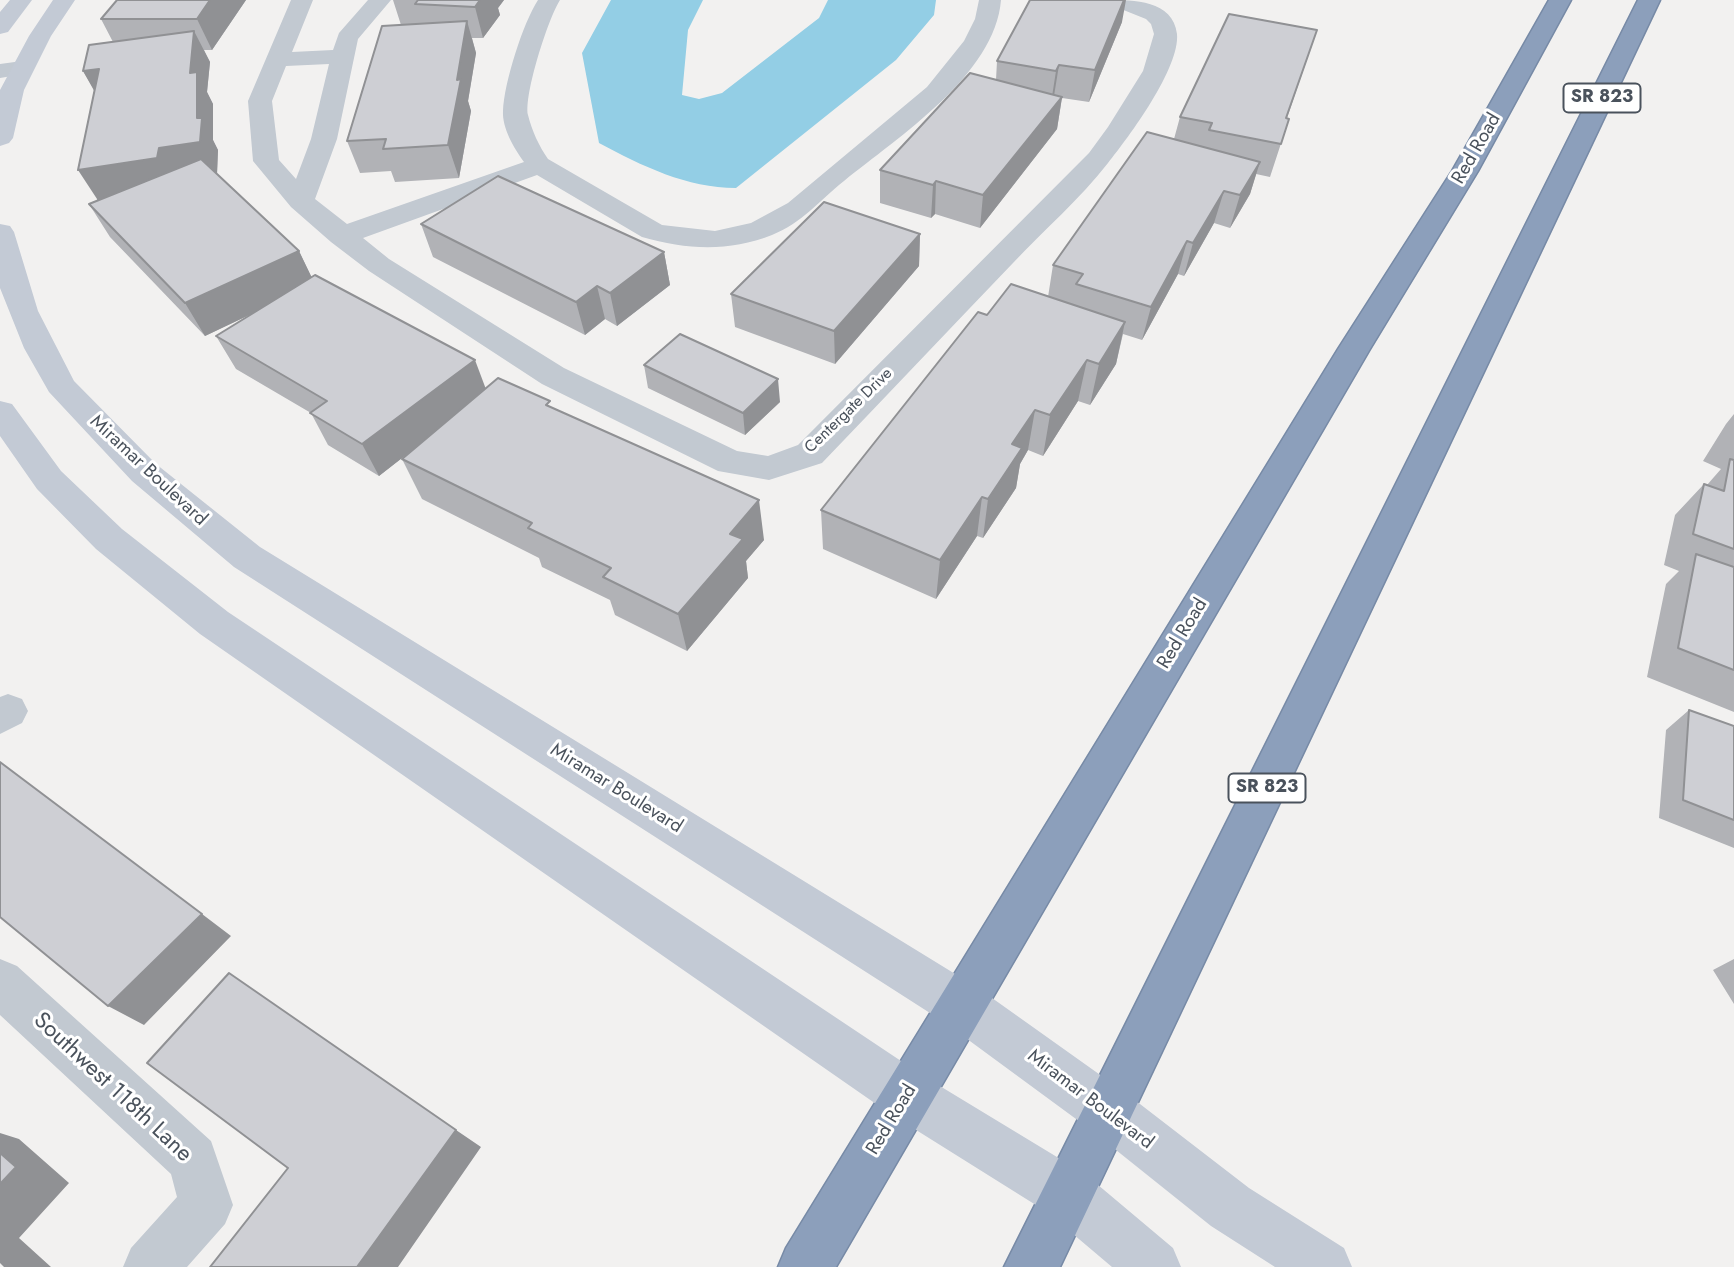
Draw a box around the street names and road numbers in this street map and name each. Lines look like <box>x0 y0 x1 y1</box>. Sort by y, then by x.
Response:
road number: SR 823 <box>1564 84 1640 113</box>
street label: Red Road <box>1448 110 1506 188</box>
street label: Centergate Drive <box>801 364 897 458</box>
street label: Miramar Boulevard <box>85 411 211 531</box>
street label: Red Road <box>1153 595 1213 673</box>
street label: Miramar Boulevard <box>546 739 686 839</box>
road number: SR 823 <box>1228 774 1306 802</box>
street label: Southwest 118th Lane <box>27 1007 197 1169</box>
street label: Miramar Boulevard <box>1023 1045 1157 1155</box>
street label: Red Road <box>862 1081 922 1159</box>

